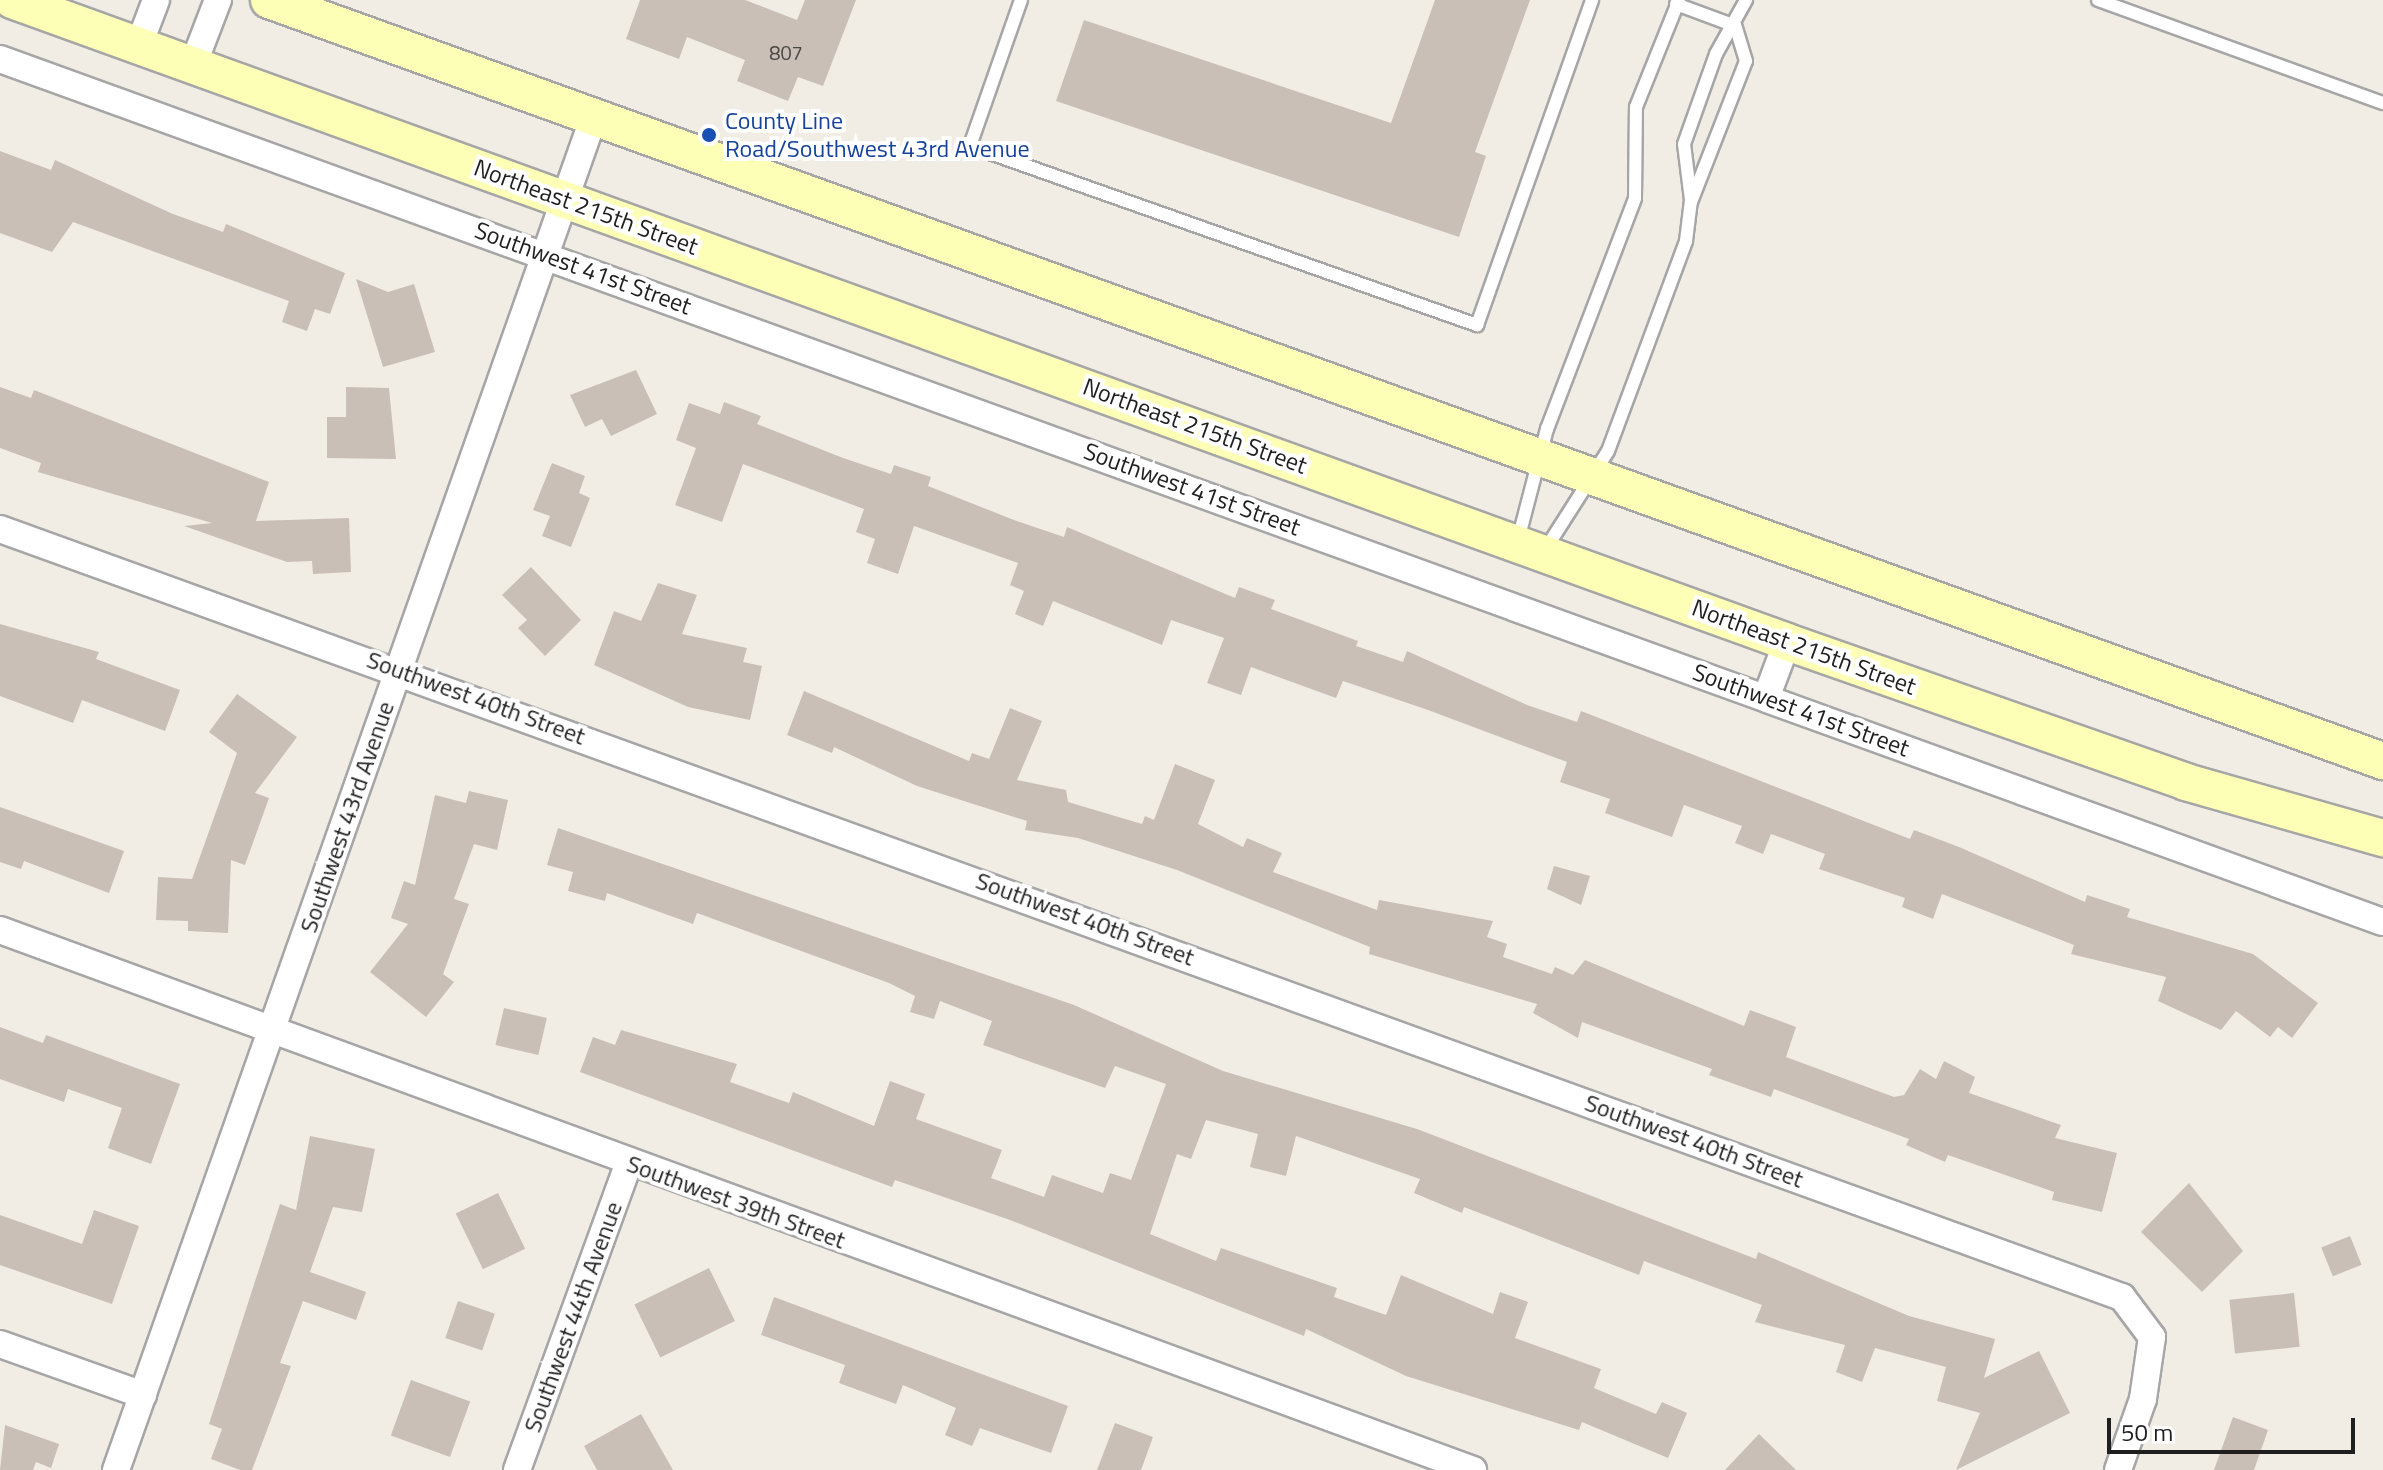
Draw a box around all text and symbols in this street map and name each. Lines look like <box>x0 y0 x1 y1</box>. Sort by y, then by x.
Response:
house number: 807 <box>769 40 803 64</box>
place label: County Line Road/Southwest 43rd Avenue <box>725 107 1030 163</box>
marker: County Line Road/Southwest 43rd Avenue <box>700 126 718 144</box>
street label: Northeast 215th Street <box>470 153 702 261</box>
street label: Southwest 41st Street <box>471 215 695 321</box>
street label: Northeast 215th Street <box>1079 372 1311 480</box>
street label: Southwest 41st Street <box>1080 436 1304 542</box>
street label: Northeast 215th Street <box>1688 593 1920 701</box>
street label: Southwest 40th Street <box>363 645 589 751</box>
street label: Southwest 41st Street <box>1689 657 1913 763</box>
street label: Southwest 43rd Avenue <box>294 698 400 936</box>
street label: Southwest 40th Street <box>972 866 1198 972</box>
street label: Southwest 40th Street <box>1581 1088 1807 1194</box>
street label: Southwest 39th Street <box>623 1149 849 1255</box>
street label: Southwest 44th Avenue <box>518 1198 628 1436</box>
scale bar <box>2111 1402 2359 1452</box>
text: 50 m <box>2121 1414 2173 1450</box>

